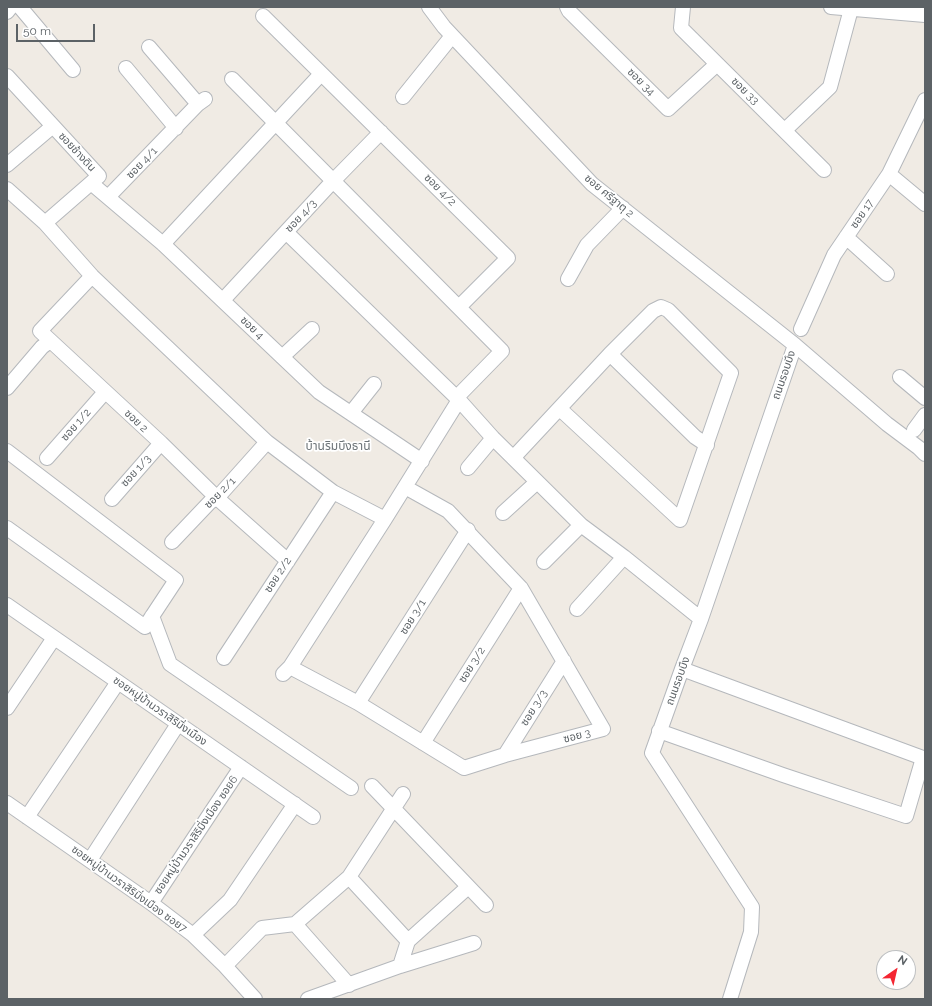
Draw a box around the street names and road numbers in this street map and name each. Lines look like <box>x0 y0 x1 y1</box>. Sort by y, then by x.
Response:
street label: ซอย 34 <box>624 65 658 99</box>
street label: ซอย 33 <box>728 75 762 107</box>
street label: ซอยช้างดิน <box>55 130 99 174</box>
street label: ซอย 4/1 <box>124 144 160 182</box>
street label: ซอย 4/2 <box>421 171 459 209</box>
street label: ซอย ศรีฐาตุ 2 <box>582 172 636 220</box>
street label: ซอย 4/3 <box>283 197 319 235</box>
street label: ซอย 17 <box>847 197 877 231</box>
street label: ซอย 4 <box>237 314 267 342</box>
street label: ถนนรอบบึง <box>769 349 799 401</box>
street label: ซอย 1/2 <box>58 406 94 444</box>
street label: ซอย 2 <box>121 407 151 435</box>
street label: ซอย 1/3 <box>118 452 154 490</box>
street label: ซอย 2/1 <box>202 475 238 511</box>
street label: ซอย 2/2 <box>262 555 294 595</box>
street label: ซอย 3/1 <box>397 597 429 637</box>
street label: ซอย 3/2 <box>456 645 488 685</box>
street label: ถนนรอบบึง <box>663 655 693 707</box>
street label: ซอยหมู่บ้านวราสิริมิ่งเมือง <box>110 674 210 748</box>
street label: ซอย 3/3 <box>518 688 550 728</box>
street label: ซอย 3 <box>562 726 592 746</box>
street label: ซอยหมู่บ้านวราสิริมิ่งเมือง ซอย6 <box>151 773 241 897</box>
street label: ซอยหมู่บ้านวราสิริมิ่งเมือง ซอย7 <box>69 843 189 935</box>

